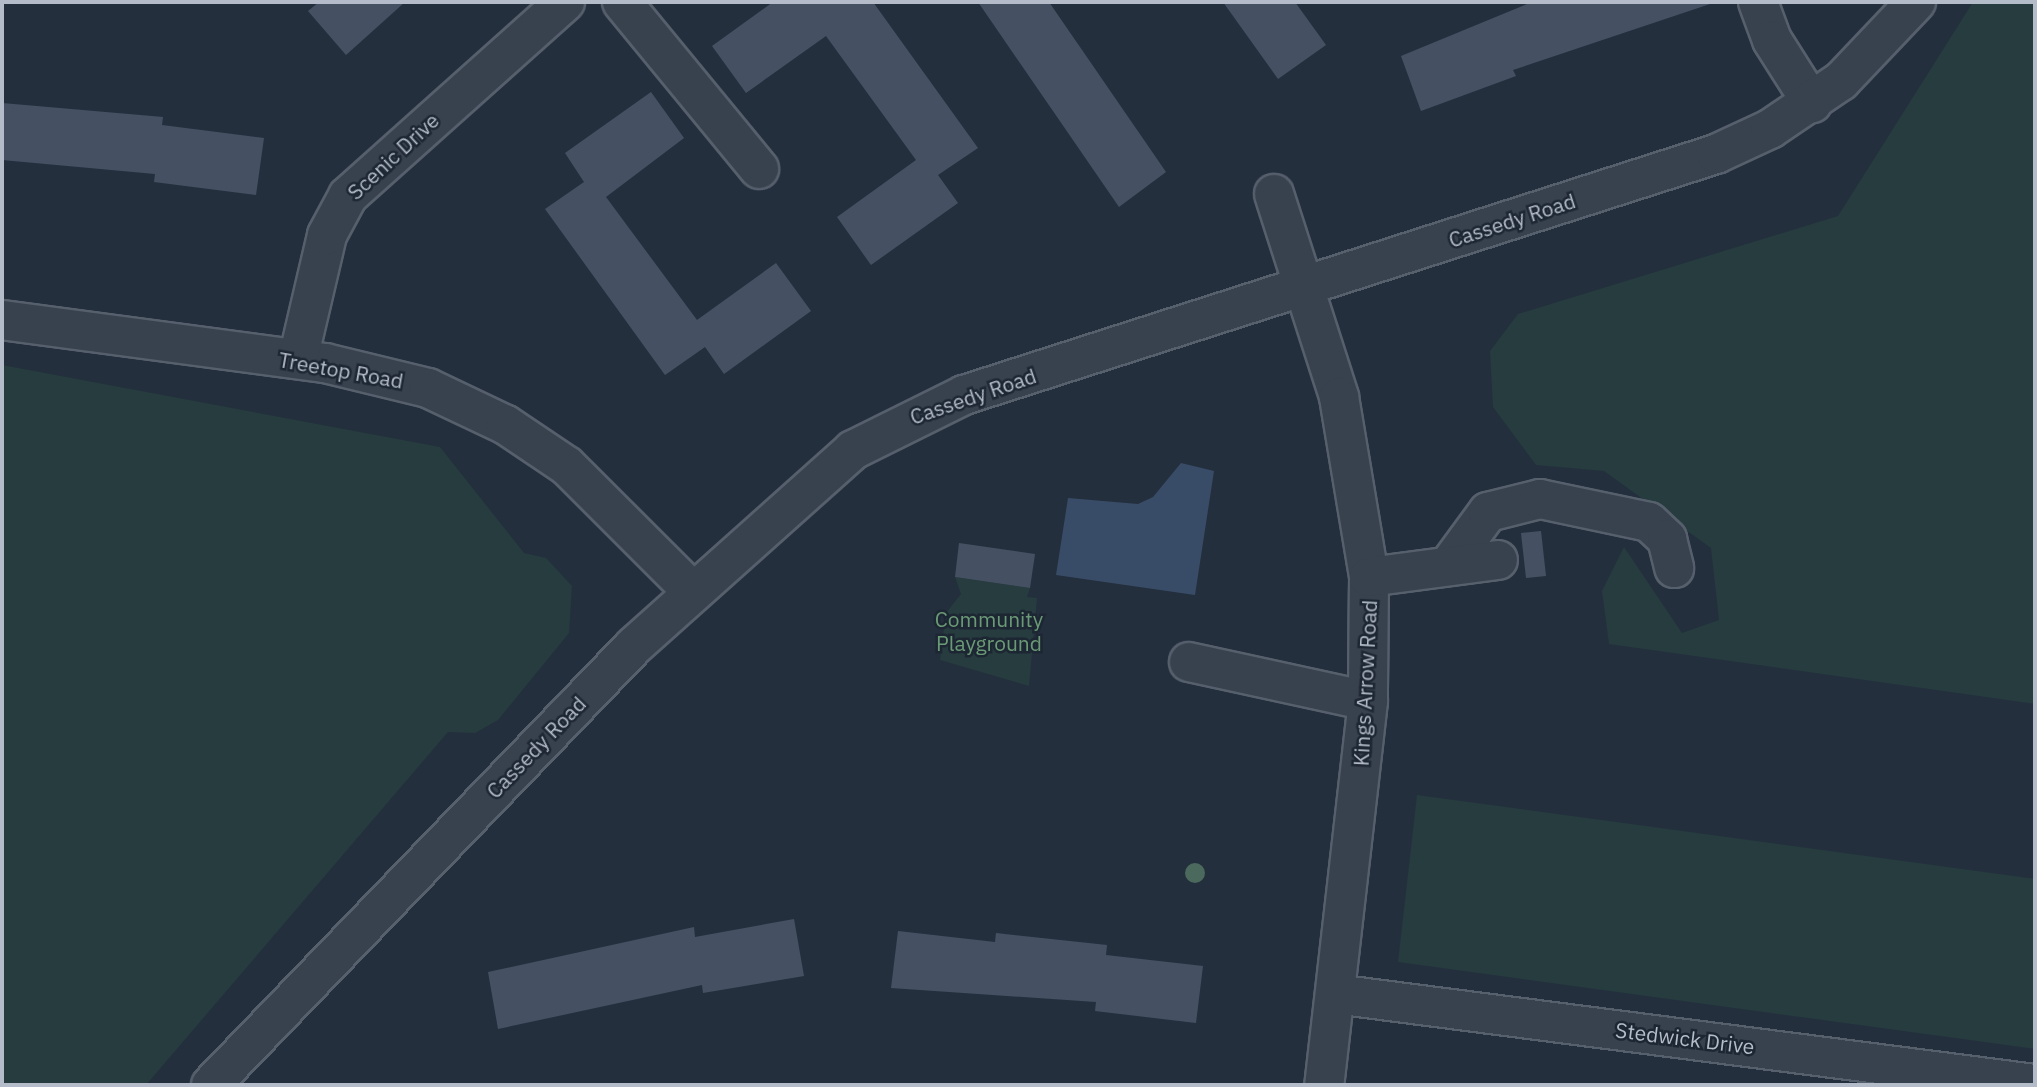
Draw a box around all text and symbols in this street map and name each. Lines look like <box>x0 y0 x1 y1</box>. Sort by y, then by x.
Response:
street label: Scenic Drive <box>342 107 444 205</box>
street label: Cassedy Road <box>1445 188 1579 252</box>
street label: Treetop Road <box>277 347 405 393</box>
street label: Cassedy Road <box>906 363 1040 429</box>
street label: Kings Arrow Road <box>1348 599 1382 767</box>
park label: Community Playground <box>935 606 1043 656</box>
street label: Cassedy Road <box>481 691 591 803</box>
street label: Stedwick Drive <box>1614 1017 1756 1059</box>

